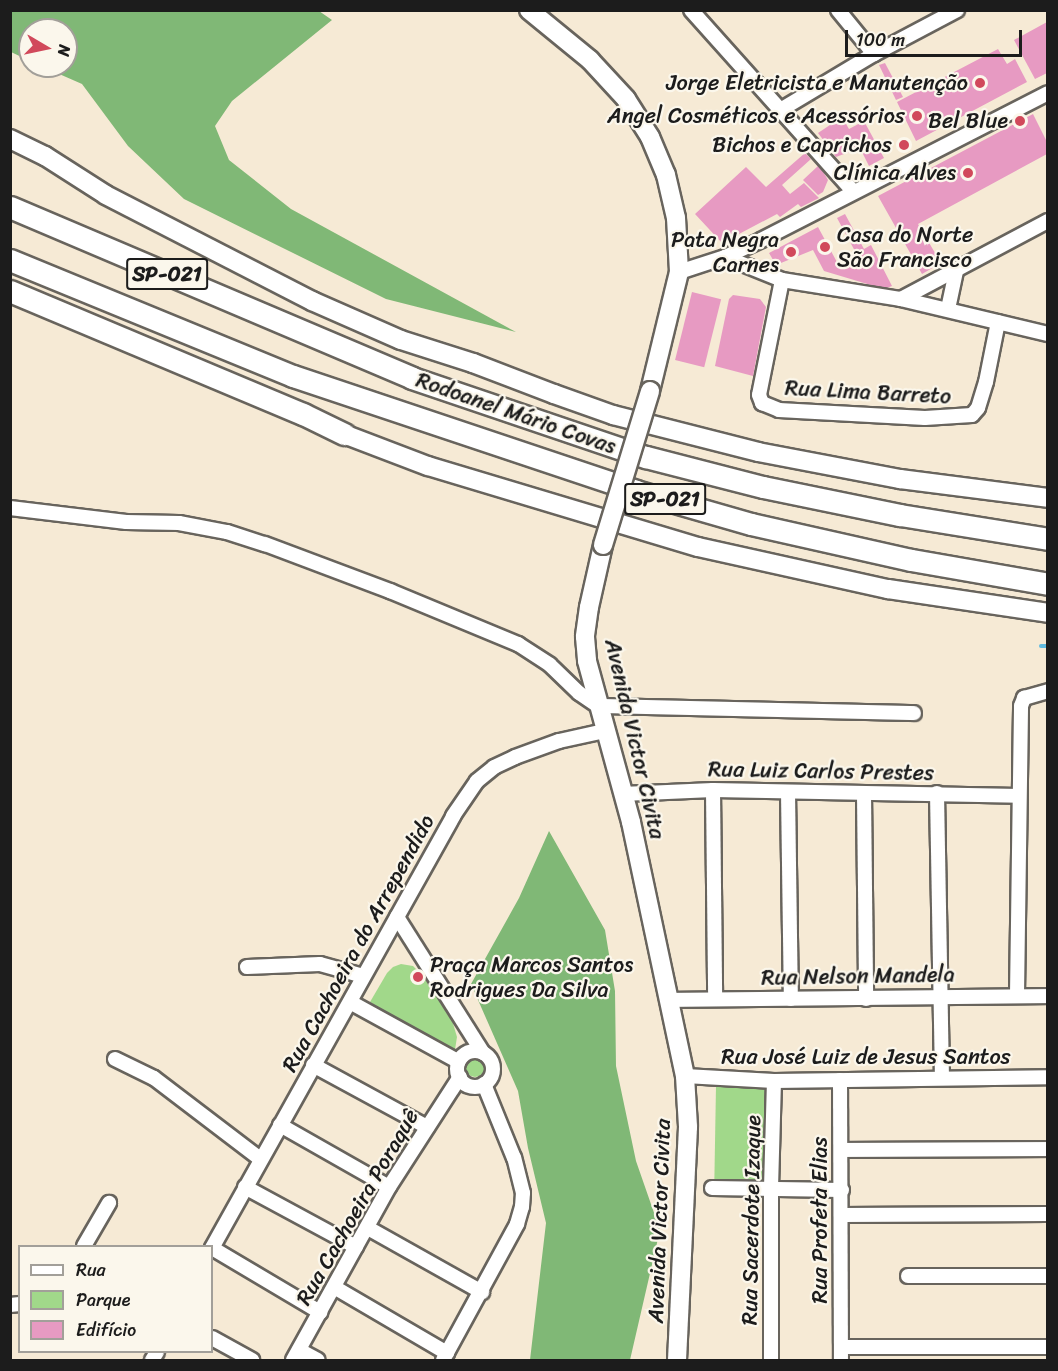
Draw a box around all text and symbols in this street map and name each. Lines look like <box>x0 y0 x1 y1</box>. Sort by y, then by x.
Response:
north arrow <box>18 18 78 78</box>
scale bar <box>848 18 1025 56</box>
text: 100 m <box>856 24 905 56</box>
text: N <box>49 43 79 58</box>
place label: Jorge Eletricista e Manutenção <box>667 70 968 96</box>
marker: Jorge Eletricista e Manutenção <box>973 76 987 90</box>
place label: Angel Cosméticos e Acessórios <box>608 103 905 129</box>
place label: Bel Blue <box>928 108 1008 134</box>
marker: Angel Cosméticos e Acessórios <box>910 109 924 123</box>
marker: Bel Blue <box>1013 114 1027 128</box>
place label: Bichos e Caprichos <box>712 132 892 158</box>
marker: Bichos e Caprichos <box>897 138 911 152</box>
place label: Clínica Alves <box>833 160 956 186</box>
marker: Clínica Alves <box>961 166 975 180</box>
place label: Casa do Norte São Francisco <box>837 221 974 272</box>
place label: Pata Negra Carnes <box>670 226 779 278</box>
marker: Casa do Norte São Francisco <box>818 240 832 254</box>
marker: Pata Negra Carnes <box>784 245 798 259</box>
road number: SP-021 <box>125 256 209 292</box>
street label: Rodoanel Mário Covas <box>412 366 620 460</box>
street label: Rua Lima Barreto <box>785 374 951 410</box>
road number: SP-021 <box>623 481 707 517</box>
street label: Avenida Victor Civita <box>599 636 671 842</box>
street label: Rua Luiz Carlos Prestes <box>708 756 934 786</box>
street label: Rua Cachoeira do Arrependido <box>276 810 440 1076</box>
place label: Praça Marcos Santos Rodrigues Da Silva <box>430 951 633 1002</box>
street label: Rua Nelson Mandela <box>760 961 956 991</box>
marker: Praça Marcos Santos Rodrigues Da Silva <box>411 970 425 984</box>
street label: Rua José Luiz de Jesus Santos <box>721 1044 1011 1070</box>
street label: Rua Cachoeira Poraquê <box>290 1105 424 1309</box>
street label: Rua Sacerdote Izaque <box>736 1115 766 1325</box>
street label: Avenida Victor Civita <box>642 1118 676 1324</box>
street label: Rua Profeta Elias <box>807 1136 833 1304</box>
legend <box>18 1245 213 1353</box>
text: Rua <box>76 1254 106 1286</box>
text: Parque <box>76 1284 130 1316</box>
text: Edifício <box>76 1314 136 1346</box>

